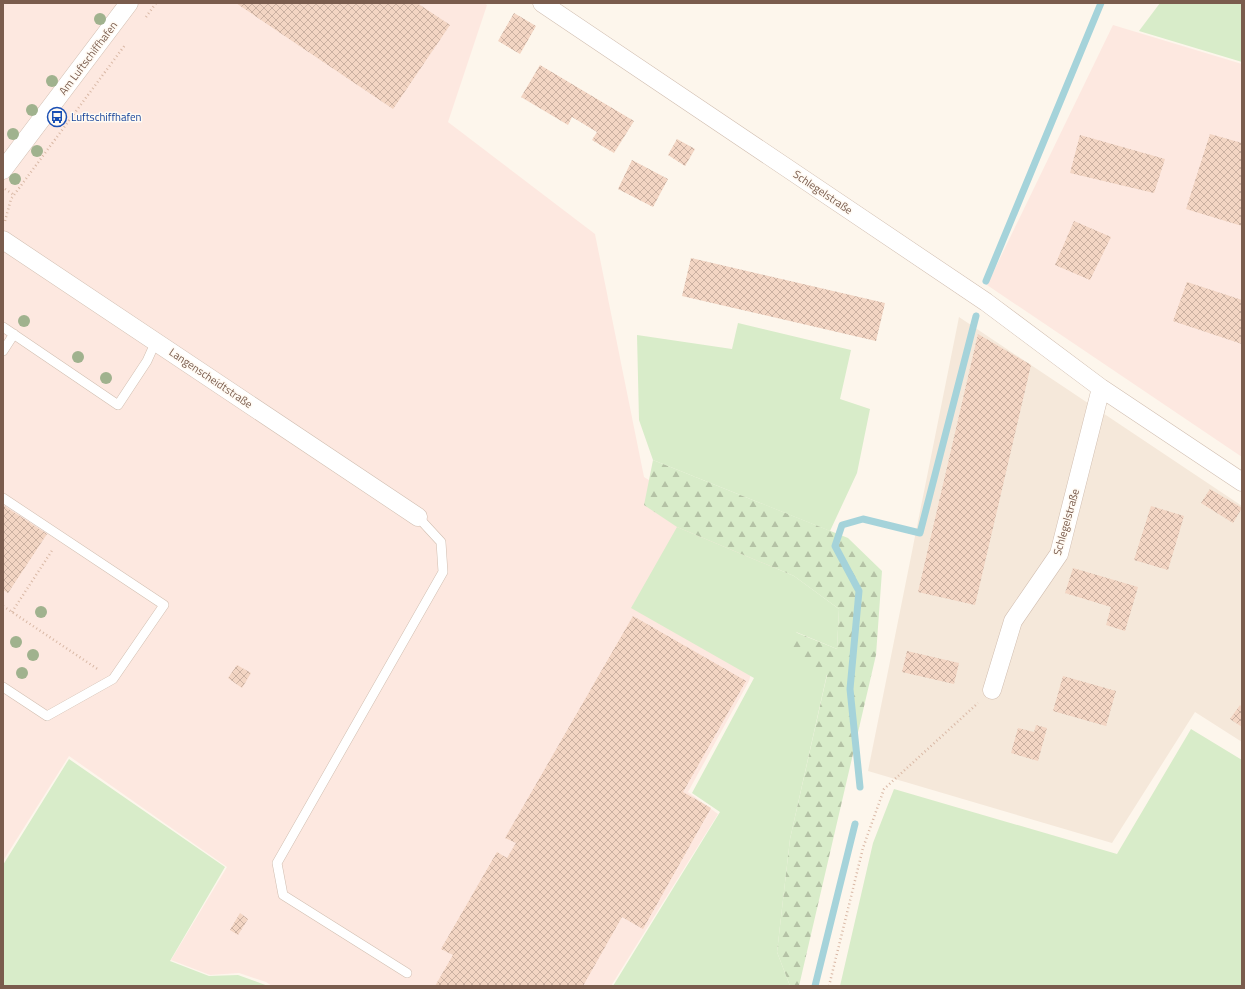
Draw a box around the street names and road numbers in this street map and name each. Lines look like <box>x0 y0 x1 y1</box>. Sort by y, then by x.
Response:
street label: Am Luftschiffhafen <box>55 18 121 98</box>
street label: Schlegelstraße <box>790 166 856 218</box>
street label: Langenscheidtstraße <box>166 344 256 412</box>
street label: Schlegelstraße <box>1049 486 1083 557</box>

